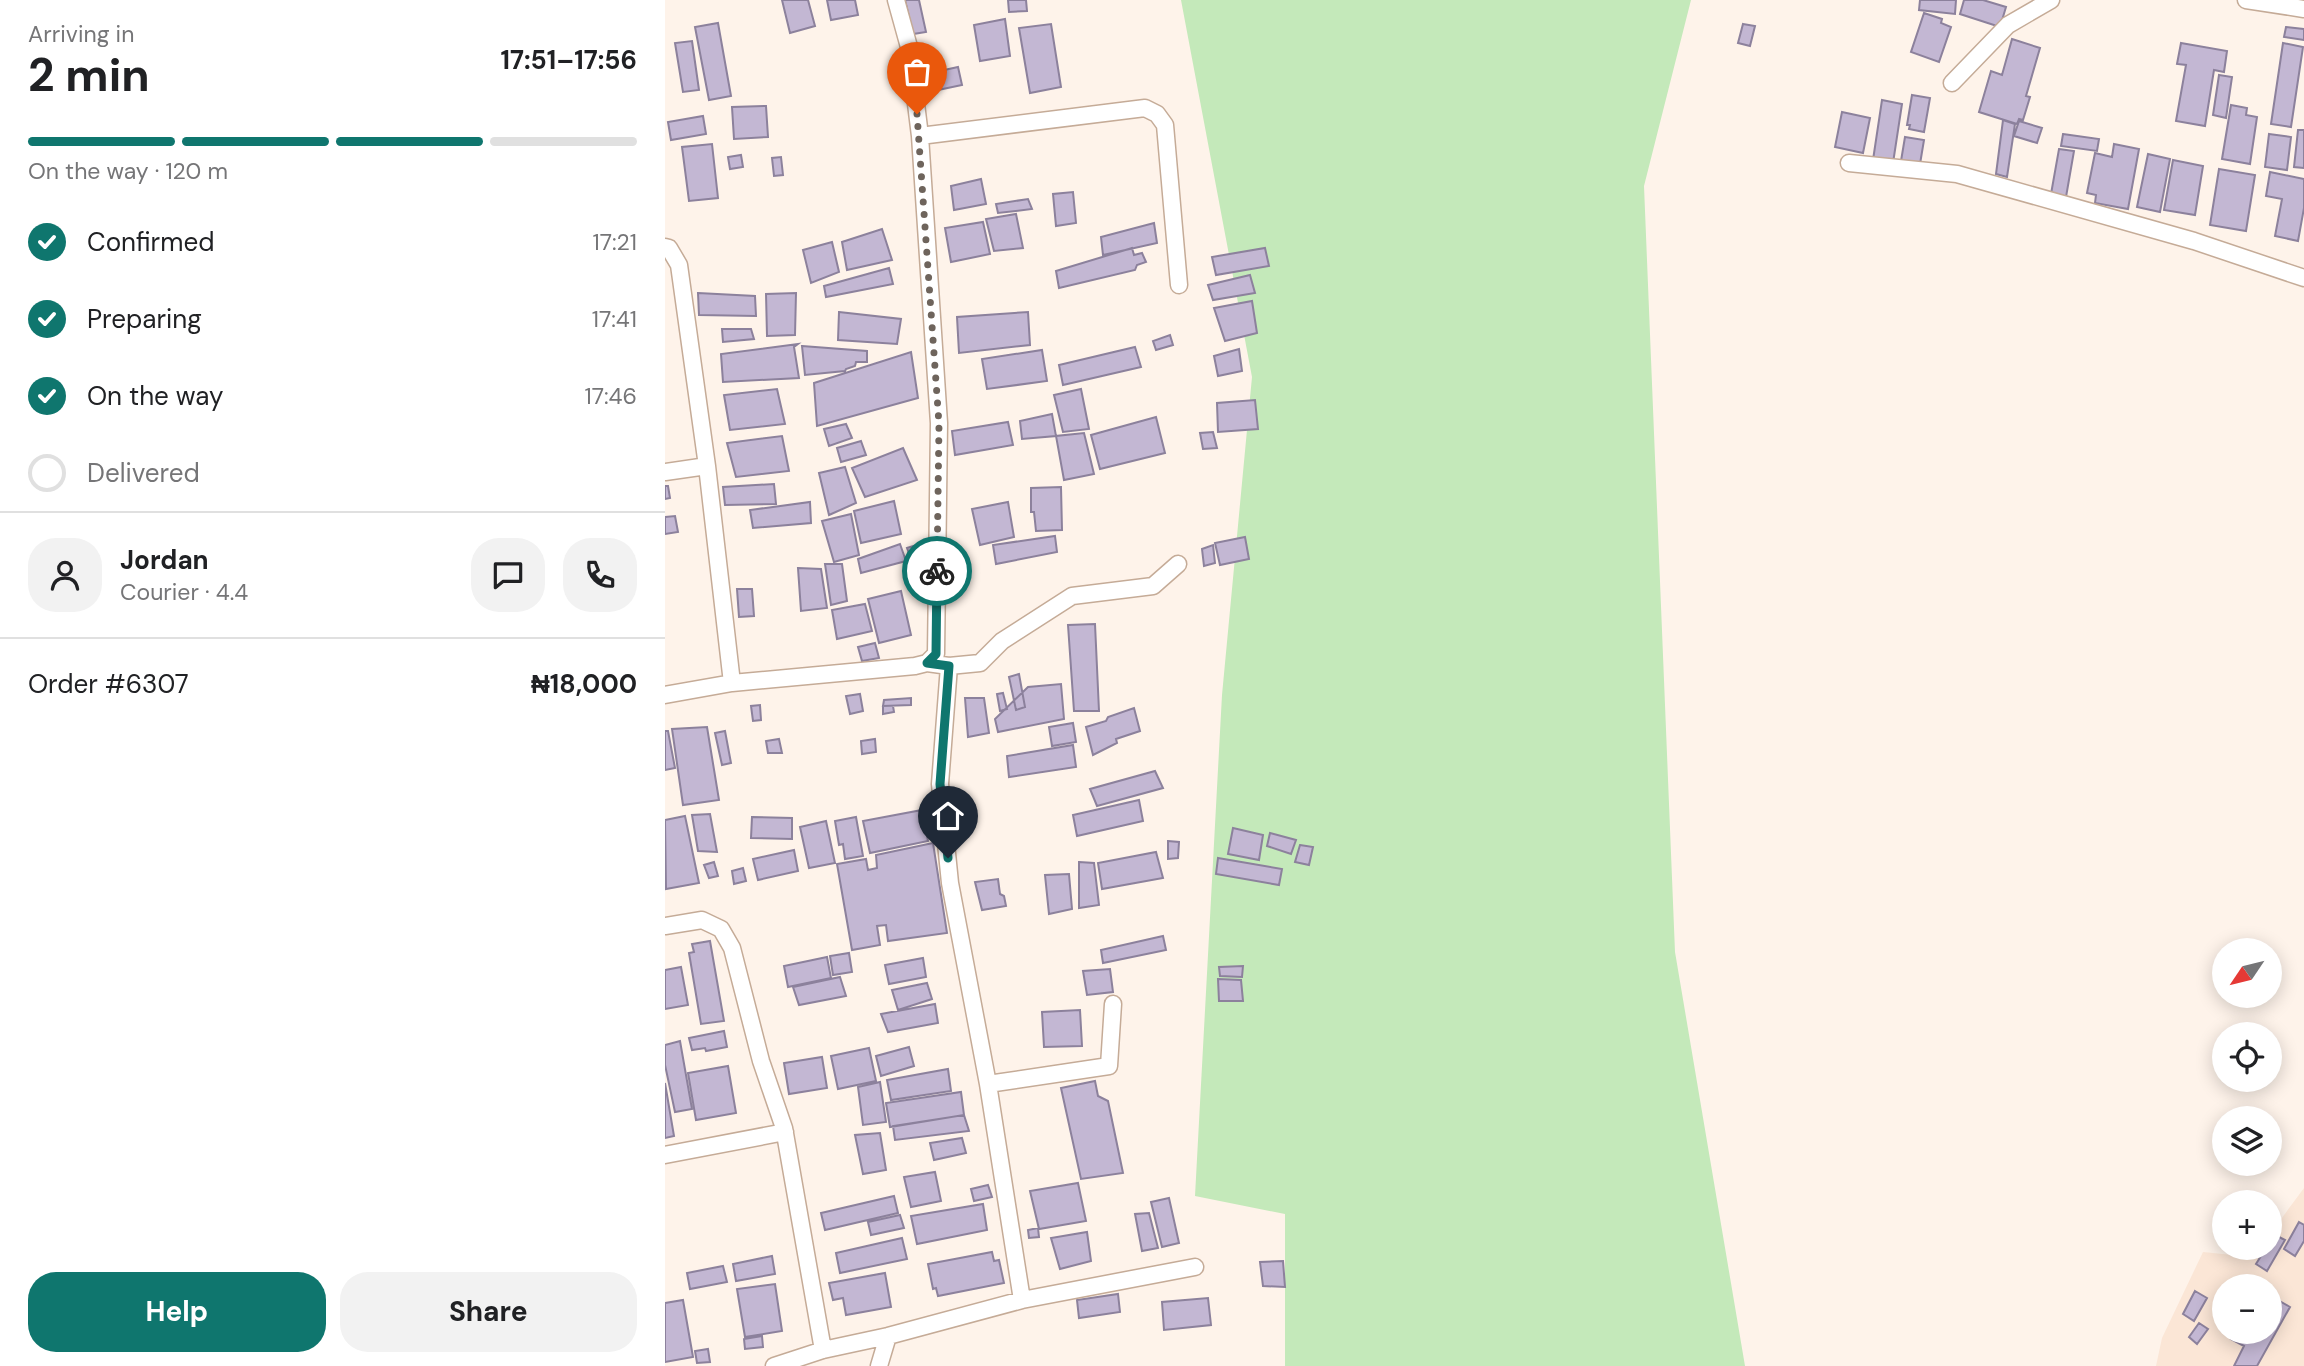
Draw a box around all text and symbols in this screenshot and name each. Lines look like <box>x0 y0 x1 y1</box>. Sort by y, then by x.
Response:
text: Arriving in <box>28 19 134 49</box>
pin <box>887 42 947 114</box>
text: 17:51–17:56 <box>501 43 637 77</box>
text: 2 min <box>28 45 150 105</box>
icon: bag <box>898 53 936 91</box>
text: On the way · 120 m <box>28 156 228 186</box>
icon: check <box>28 223 66 261</box>
text: Confirmed <box>87 225 214 259</box>
text: 17:21 <box>592 227 637 257</box>
icon: check <box>28 300 66 338</box>
text: Preparing <box>87 302 202 336</box>
text: 17:41 <box>592 304 637 334</box>
icon: check <box>28 377 66 415</box>
text: On the way <box>87 379 223 413</box>
text: 17:46 <box>584 381 637 411</box>
text: Delivered <box>87 456 200 490</box>
courier <box>902 536 972 606</box>
button: person <box>28 538 102 612</box>
button: chat <box>471 538 545 612</box>
button: phone <box>563 538 637 612</box>
text: Jordan <box>120 543 209 577</box>
icon: bike <box>918 552 956 590</box>
text: Courier · 4.4 <box>120 577 248 607</box>
text: Order #6307 <box>28 667 189 701</box>
text: ₦18,000 <box>531 667 637 701</box>
pin <box>918 786 978 858</box>
icon: home <box>929 797 967 835</box>
north arrow <box>2212 938 2282 1008</box>
map controls <box>2212 938 2282 1344</box>
button: locate <box>2212 1022 2282 1092</box>
button: layers <box>2212 1106 2282 1176</box>
button: + <box>2212 1190 2282 1260</box>
button: Help <box>28 1272 326 1352</box>
button: Share <box>340 1272 637 1352</box>
button: − <box>2212 1274 2282 1344</box>

